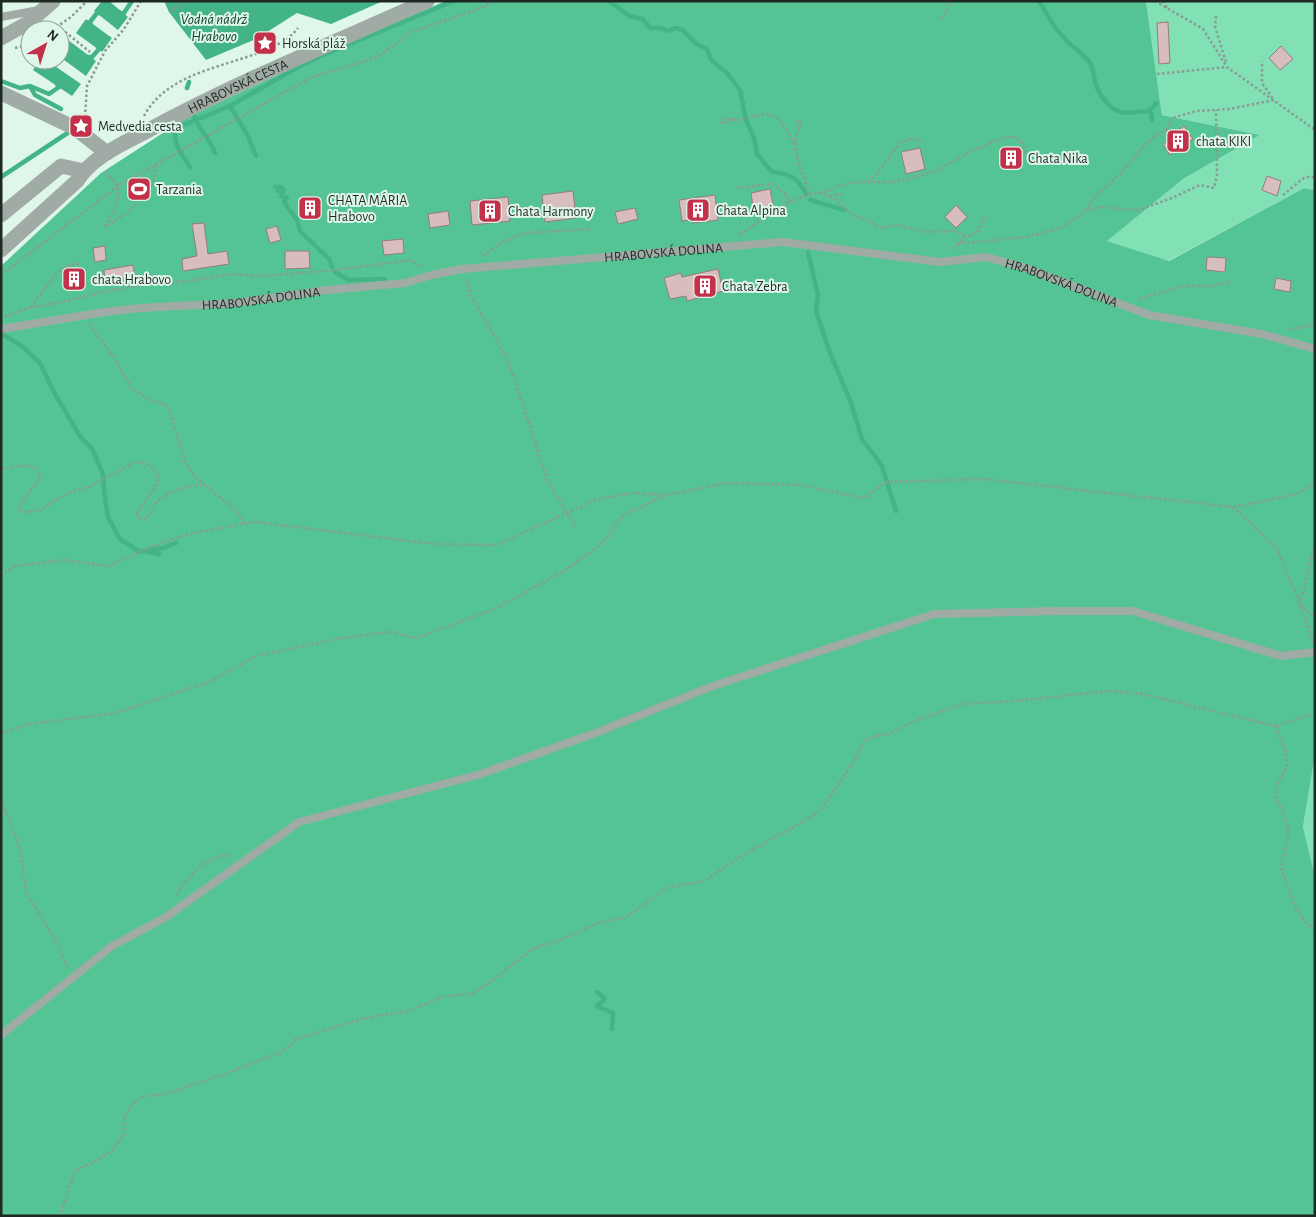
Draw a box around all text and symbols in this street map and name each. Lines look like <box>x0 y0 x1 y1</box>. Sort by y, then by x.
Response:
water label: Vodná nádrž Hrabovo <box>181 12 247 44</box>
north arrow <box>20 20 70 70</box>
text: N <box>44 27 61 44</box>
place icon: Horská pláž <box>252 30 278 56</box>
place label: Horská pláž <box>282 37 346 51</box>
street label: HRABOVSKÁ CESTA <box>186 57 290 116</box>
place icon: Medvedia cesta <box>68 113 94 139</box>
place label: Medvedia cesta <box>98 120 183 134</box>
building icon: chata KIKI <box>1165 128 1191 154</box>
place label: chata KIKI <box>1196 135 1251 149</box>
building icon: Chata Nika <box>998 145 1024 171</box>
place label: Chata Nika <box>1028 152 1088 166</box>
sports icon: Tarzania <box>126 176 152 202</box>
place label: Tarzania <box>156 183 202 197</box>
place label: CHATA MÁRIA Hrabovo <box>328 191 407 224</box>
building icon: CHATA MÁRIA Hrabovo <box>297 195 323 221</box>
building icon: Chata Alpina <box>685 197 711 223</box>
building icon: Chata Harmony <box>477 198 503 224</box>
place label: Chata Alpina <box>716 204 787 218</box>
place label: Chata Harmony <box>508 205 593 219</box>
street label: HRABOVSKÁ DOLINA <box>604 241 724 265</box>
street label: HRABOVSKÁ DOLINA <box>1003 257 1119 310</box>
building icon: chata Hrabovo <box>61 266 87 292</box>
place label: chata Hrabovo <box>92 273 171 287</box>
building icon: Chata Zebra <box>692 273 718 299</box>
place label: Chata Zebra <box>722 280 788 294</box>
street label: HRABOVSKÁ DOLINA <box>201 285 321 313</box>

